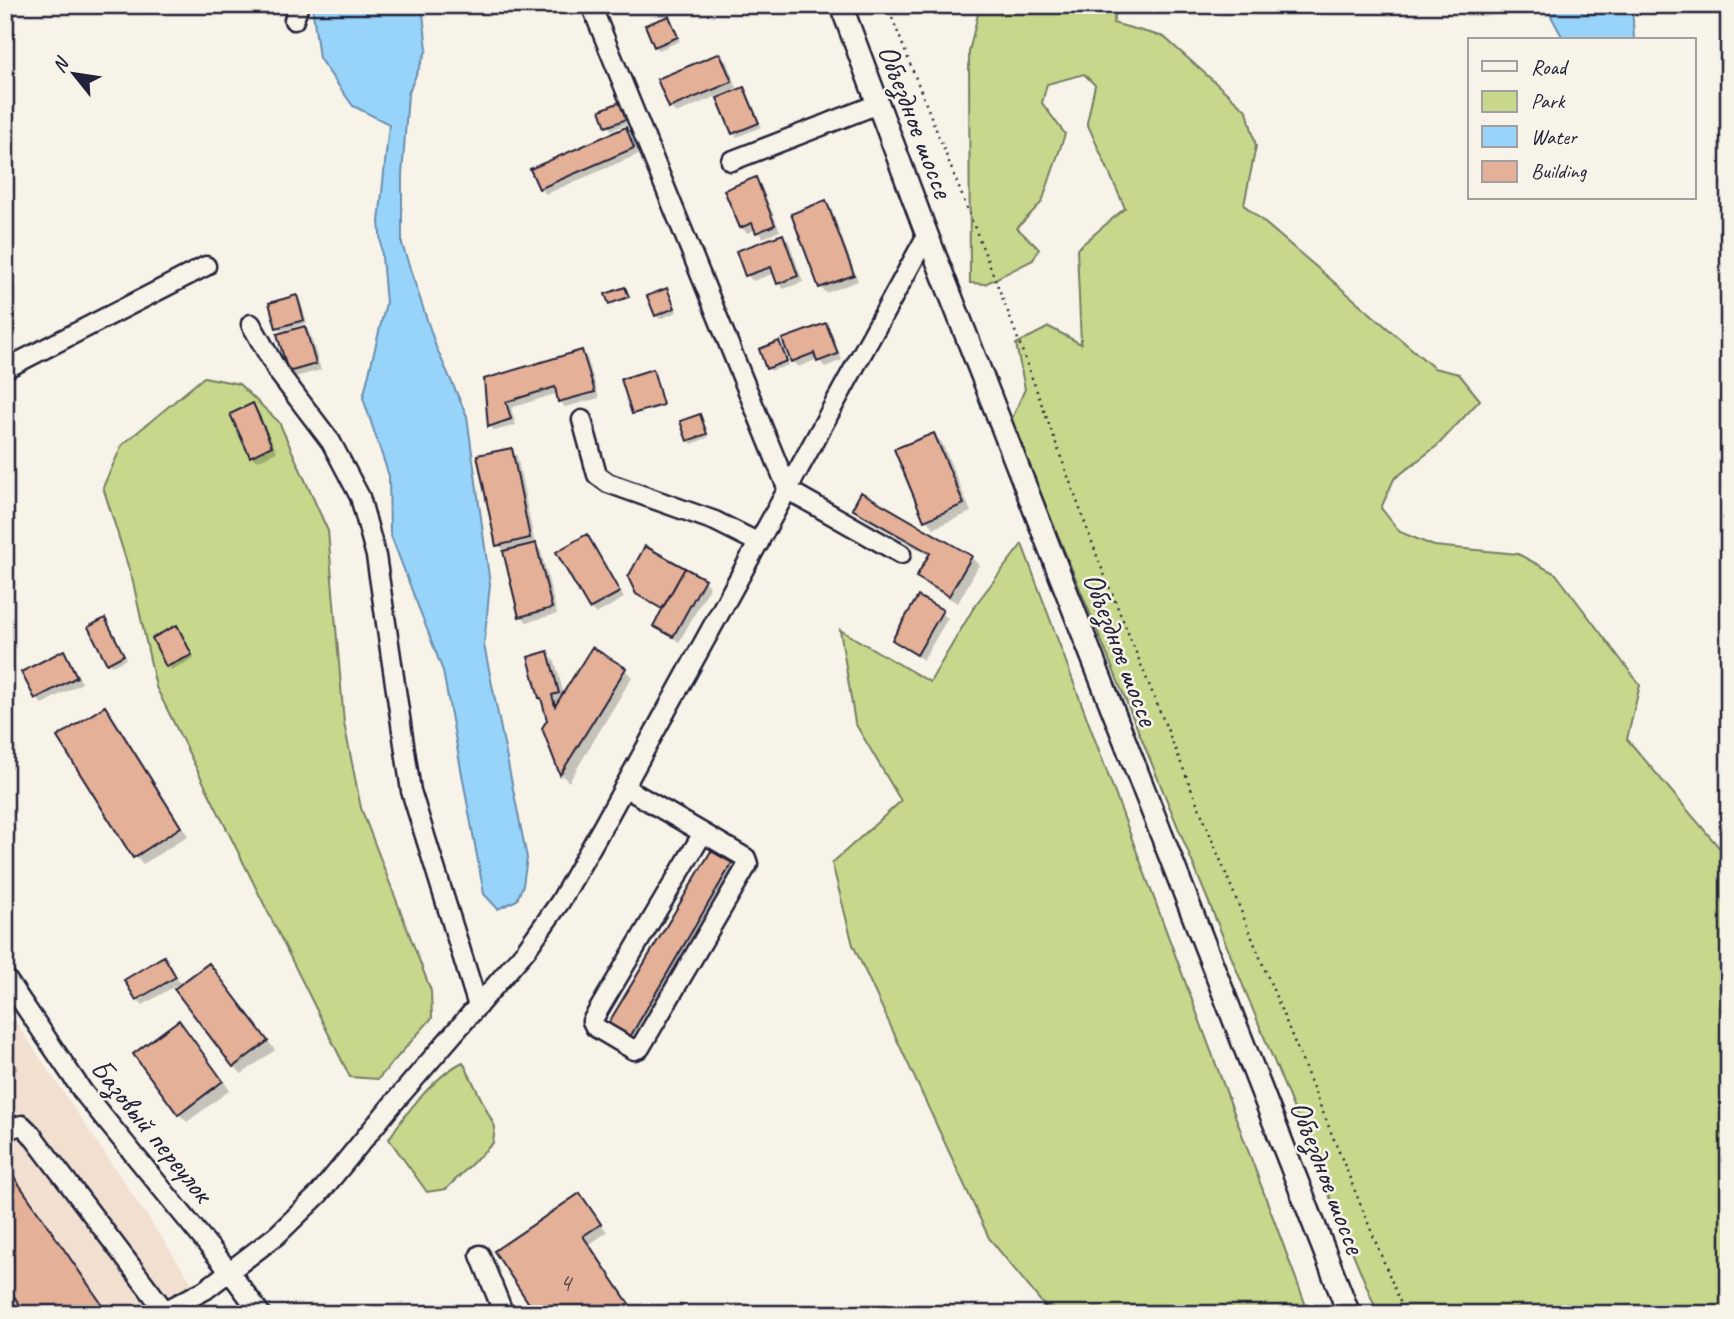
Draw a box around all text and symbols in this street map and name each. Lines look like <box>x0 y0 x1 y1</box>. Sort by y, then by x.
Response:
north arrow <box>38 38 108 108</box>
legend <box>1468 38 1696 200</box>
street label: Объездное шоссе <box>869 39 963 205</box>
text: N <box>47 52 75 77</box>
text: Road <box>1531 54 1570 80</box>
text: Park <box>1531 88 1566 114</box>
text: Water <box>1531 124 1578 150</box>
text: Building <box>1531 158 1588 184</box>
street label: Объездное шоссе <box>1074 567 1168 733</box>
street label: Базовый переулок <box>82 1050 224 1212</box>
street label: Объездное шоссе <box>1281 1095 1375 1261</box>
house number: 4 <box>559 1266 573 1299</box>

